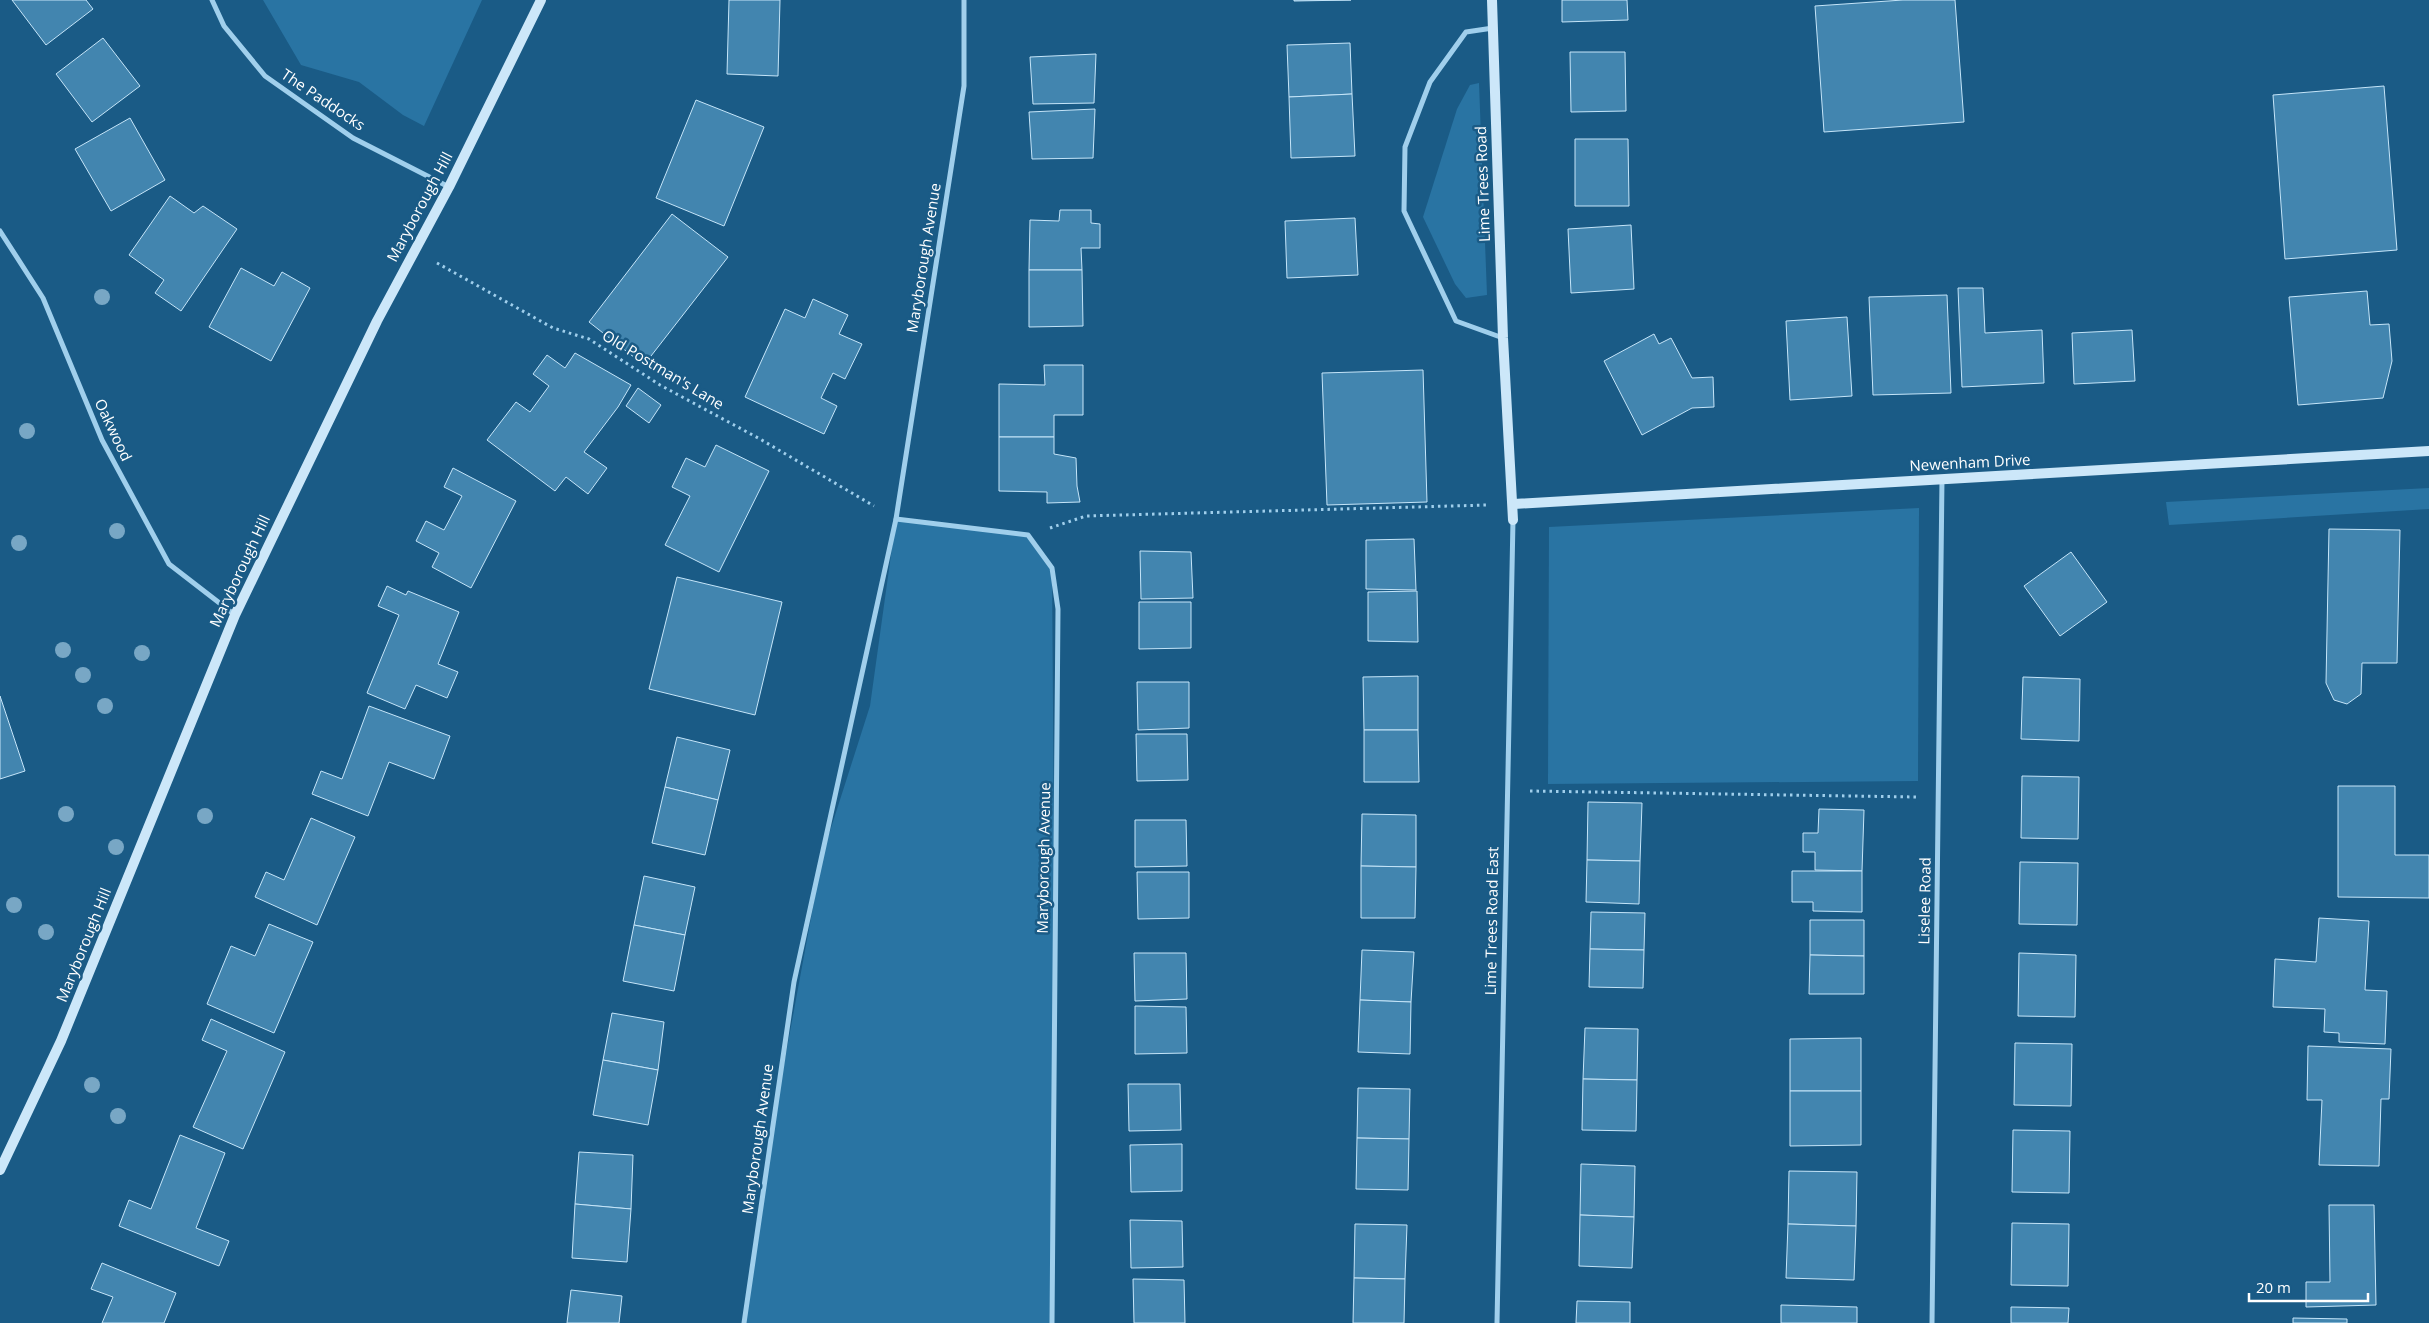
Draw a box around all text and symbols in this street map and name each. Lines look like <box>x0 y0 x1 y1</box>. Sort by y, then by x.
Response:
street label: The Paddocks <box>278 64 369 135</box>
street label: Lime Trees Road <box>1470 126 1494 242</box>
street label: Maryborough Hill <box>382 148 457 265</box>
street label: Maryborough Avenue <box>901 181 945 334</box>
street label: Old Postman's Lane <box>599 325 728 413</box>
street label: Oakwood <box>91 395 137 464</box>
street label: Newenham Drive <box>1909 449 2031 475</box>
street label: Maryborough Hill <box>204 511 274 630</box>
street label: Maryborough Avenue <box>1032 782 1054 934</box>
street label: Lime Trees Road East <box>1480 846 1502 996</box>
street label: Liselee Road <box>1913 857 1935 945</box>
street label: Maryborough Hill <box>51 884 115 1005</box>
street label: Maryborough Avenue <box>737 1062 777 1215</box>
scale bar <box>2249 1270 2368 1302</box>
text: 20 m <box>2256 1277 2291 1297</box>

